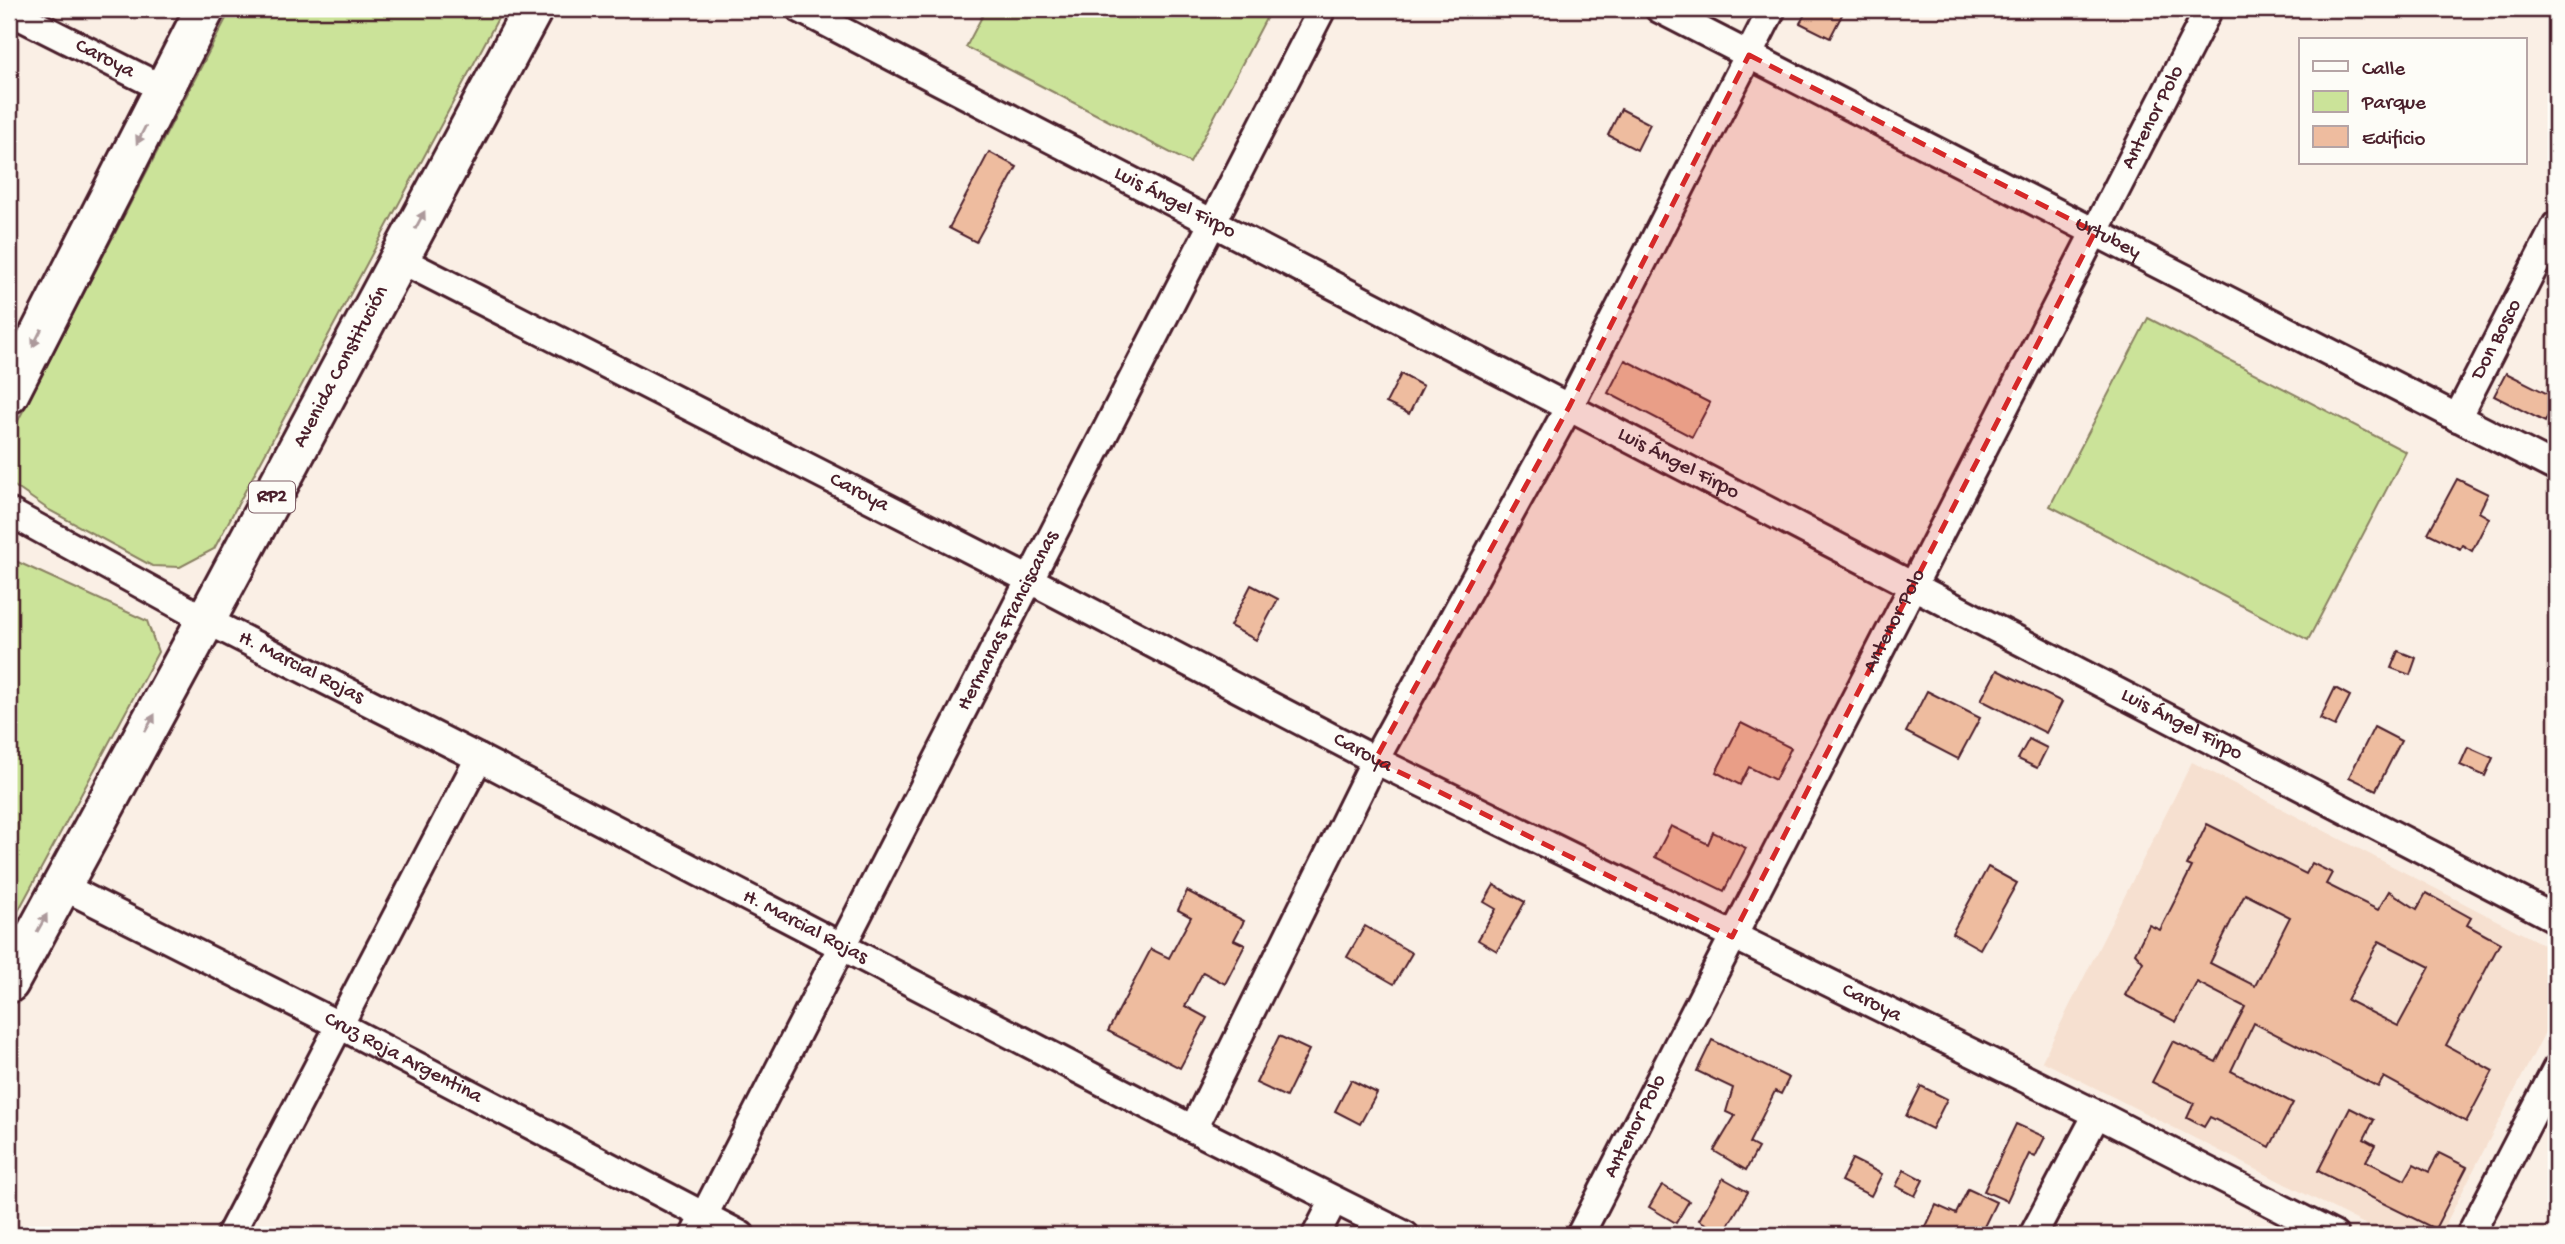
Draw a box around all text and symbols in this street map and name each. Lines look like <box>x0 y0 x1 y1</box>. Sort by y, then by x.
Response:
street label: Caroya <box>71 34 140 85</box>
legend <box>2299 38 2526 164</box>
text: Calle <box>2362 58 2406 83</box>
street label: Antenor Polo <box>2116 61 2190 174</box>
text: Parque <box>2361 92 2427 117</box>
one-way arrow <box>135 125 146 145</box>
text: Edificio <box>2362 128 2426 153</box>
street label: Luis Ángel Firpo <box>1110 161 1240 245</box>
one-way arrow <box>414 210 425 230</box>
street label: Urtubey <box>2071 211 2145 266</box>
street label: Avenida Constitución <box>288 282 395 452</box>
street label: Don Bosco <box>2465 295 2528 386</box>
one-way arrow <box>32 328 43 348</box>
street label: Luis Ángel Firpo <box>1613 422 1743 506</box>
street label: Caroya <box>825 467 894 519</box>
road number: RP2 <box>249 482 295 512</box>
street label: Hermanas Franciscanas <box>952 526 1066 715</box>
street label: Antenor Polo <box>1858 565 1932 677</box>
street label: H. Marcial Rojas <box>234 626 369 711</box>
street label: Luis Ángel Firpo <box>2116 683 2247 767</box>
one-way arrow <box>144 713 156 733</box>
street label: Caroya <box>1329 728 1398 780</box>
street label: H. Marcial Rojas <box>738 885 873 971</box>
one-way arrow <box>36 913 47 933</box>
street label: Caroya <box>1837 978 1907 1029</box>
street label: Cruz Roja Argentina <box>320 1007 487 1111</box>
street label: Antenor Polo <box>1599 1070 1673 1182</box>

